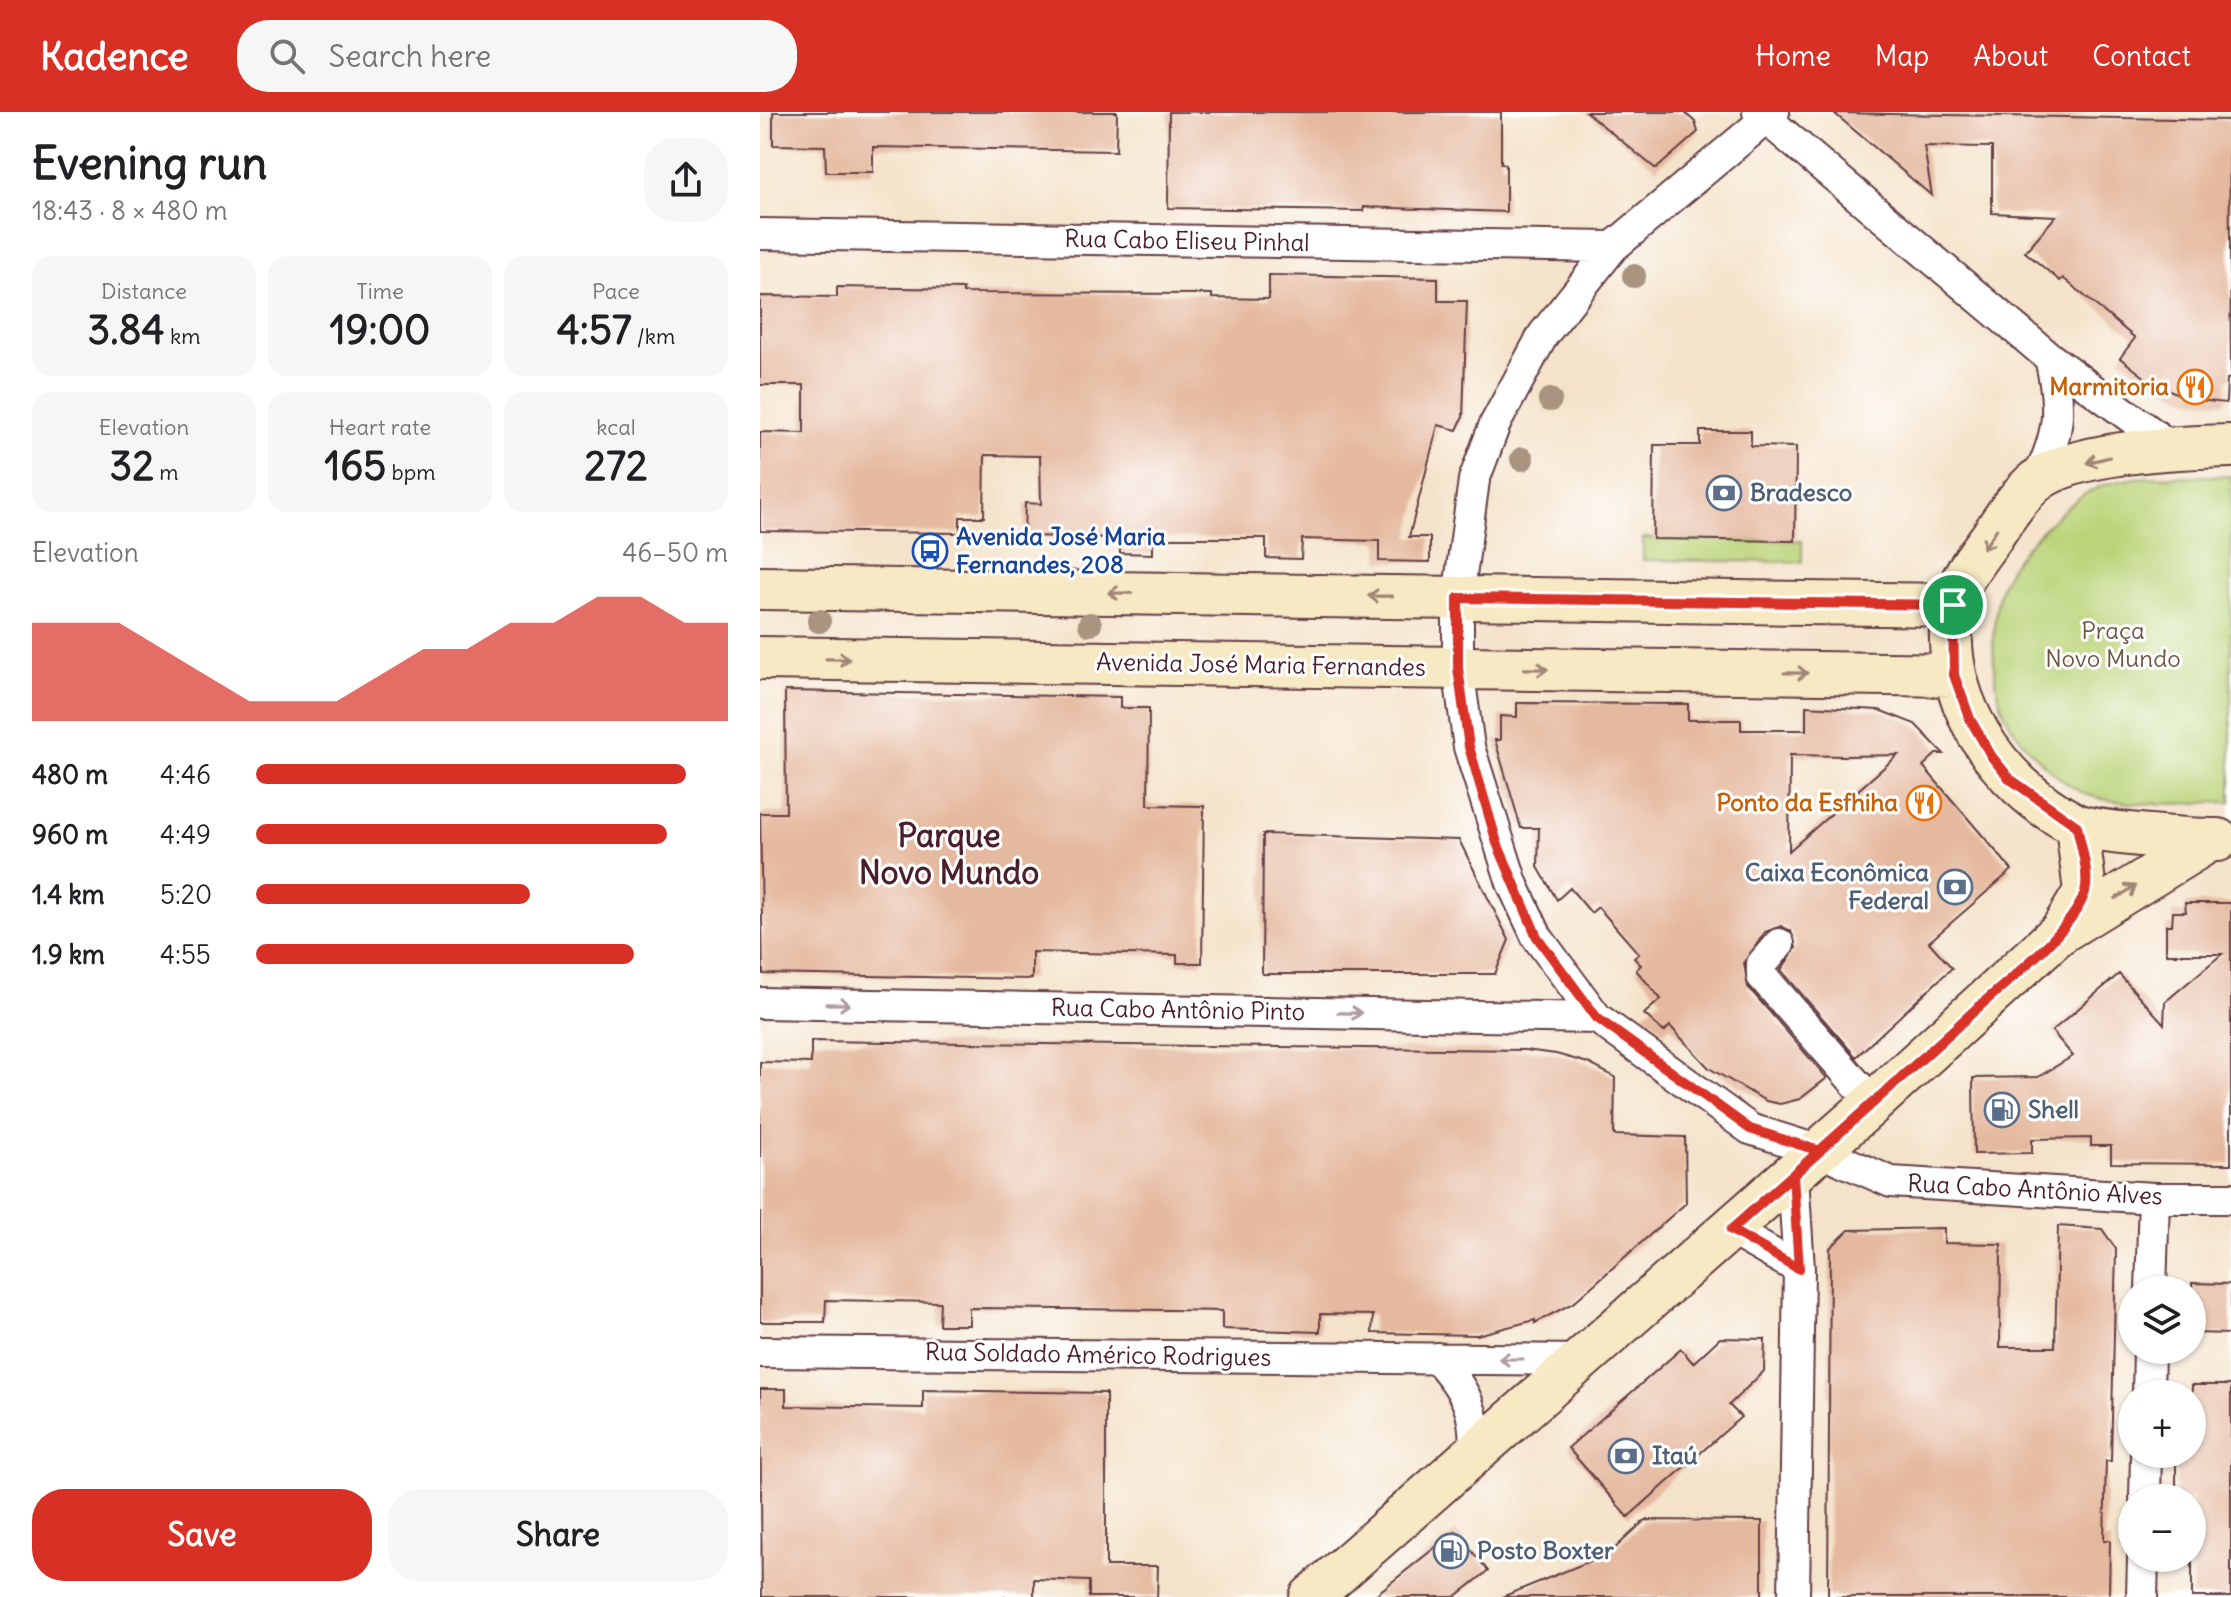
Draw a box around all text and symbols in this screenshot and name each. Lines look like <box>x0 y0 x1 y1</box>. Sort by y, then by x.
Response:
search box <box>237 20 797 92</box>
text: Kadence <box>40 33 189 80</box>
icon: search <box>265 34 309 78</box>
text: Search here <box>329 37 491 75</box>
text: Home <box>1755 38 1831 74</box>
text: Map <box>1875 38 1929 74</box>
text: About <box>1973 38 2048 74</box>
text: Contact <box>2092 38 2191 74</box>
text: Evening run <box>32 136 267 191</box>
button: share <box>644 138 728 222</box>
text: 18:43 · 8 × 480 m <box>32 194 228 227</box>
street label: Rua Cabo Eliseu Pinhal <box>1064 223 1310 257</box>
text: Distance <box>101 277 187 305</box>
text: Time <box>356 277 404 305</box>
text: Pace <box>592 277 640 305</box>
text: 3.84 <box>88 305 165 355</box>
text: 19:00 <box>330 305 430 355</box>
text: 4:57 <box>557 305 632 355</box>
text: km <box>165 322 200 350</box>
text: /km <box>632 322 675 350</box>
restaurant icon: Marmitoria <box>2176 368 2214 406</box>
place label: Marmitoria <box>2049 371 2169 401</box>
text: Elevation <box>99 413 189 441</box>
text: Heart rate <box>329 413 431 441</box>
text: kcal <box>596 413 636 441</box>
text: 32 <box>109 441 154 491</box>
text: 165 <box>324 441 386 491</box>
text: 272 <box>584 441 648 491</box>
one-way arrow <box>2086 453 2112 468</box>
text: m <box>154 458 179 486</box>
text: bpm <box>386 458 436 486</box>
bank icon: Bradesco <box>1705 474 1743 512</box>
place label: Bradesco <box>1750 477 1852 507</box>
place label: Avenida José Maria Fernandes, 208 <box>956 521 1166 579</box>
one-way arrow <box>1981 527 1997 550</box>
bus stop icon: Avenida José Maria Fernandes, 208 <box>911 532 949 570</box>
text: Elevation <box>32 536 139 569</box>
text: 46–50 m <box>622 536 728 569</box>
pin <box>1919 571 1987 639</box>
icon: arrive <box>1931 583 1975 627</box>
one-way arrow <box>1107 585 1134 600</box>
one-way arrow <box>1367 589 1394 604</box>
park label: Praça Novo Mundo <box>2045 615 2181 673</box>
street label: Avenida José Maria Fernandes <box>1096 646 1426 682</box>
one-way arrow <box>824 651 851 666</box>
one-way arrow <box>1522 661 1549 677</box>
one-way arrow <box>1782 665 1809 680</box>
text: 480 m <box>32 758 108 791</box>
text: 4:46 <box>160 758 211 791</box>
restaurant icon: Ponto da Esfhiha <box>1905 784 1943 822</box>
place label: Ponto da Esfhiha <box>1716 787 1898 817</box>
district label: Parque Novo Mundo <box>859 815 1039 893</box>
text: 960 m <box>32 818 108 851</box>
text: 4:49 <box>160 818 211 851</box>
place label: Caixa Econômica Federal <box>1745 857 1929 915</box>
bank icon: Caixa Econômica Federal <box>1936 868 1974 906</box>
text: 1.4 km <box>32 878 105 911</box>
text: 5:20 <box>160 878 212 911</box>
one-way arrow <box>2114 884 2136 901</box>
text: 1.9 km <box>32 938 105 971</box>
text: 4:55 <box>160 938 211 971</box>
street label: Rua Cabo Antônio Pinto <box>1051 992 1305 1026</box>
one-way arrow <box>824 996 851 1012</box>
one-way arrow <box>1336 1006 1363 1021</box>
fuel station icon: Shell <box>1983 1091 2021 1129</box>
place label: Shell <box>2028 1094 2079 1124</box>
street label: Rua Cabo Antônio Alves <box>1907 1167 2163 1211</box>
map controls <box>2118 1276 2206 1572</box>
button: layers <box>2118 1276 2206 1364</box>
street label: Rua Soldado Américo Rodrigues <box>925 1336 1271 1372</box>
one-way arrow <box>1498 1351 1525 1367</box>
button: + <box>2118 1380 2206 1468</box>
bank icon: Itaú <box>1607 1437 1645 1475</box>
place label: Itaú <box>1652 1440 1698 1470</box>
button: − <box>2118 1484 2206 1572</box>
button: Save <box>32 1489 372 1581</box>
button: Share <box>388 1489 728 1581</box>
fuel station icon: Posto Boxter <box>1432 1532 1470 1570</box>
place label: Posto Boxter <box>1477 1535 1614 1565</box>

